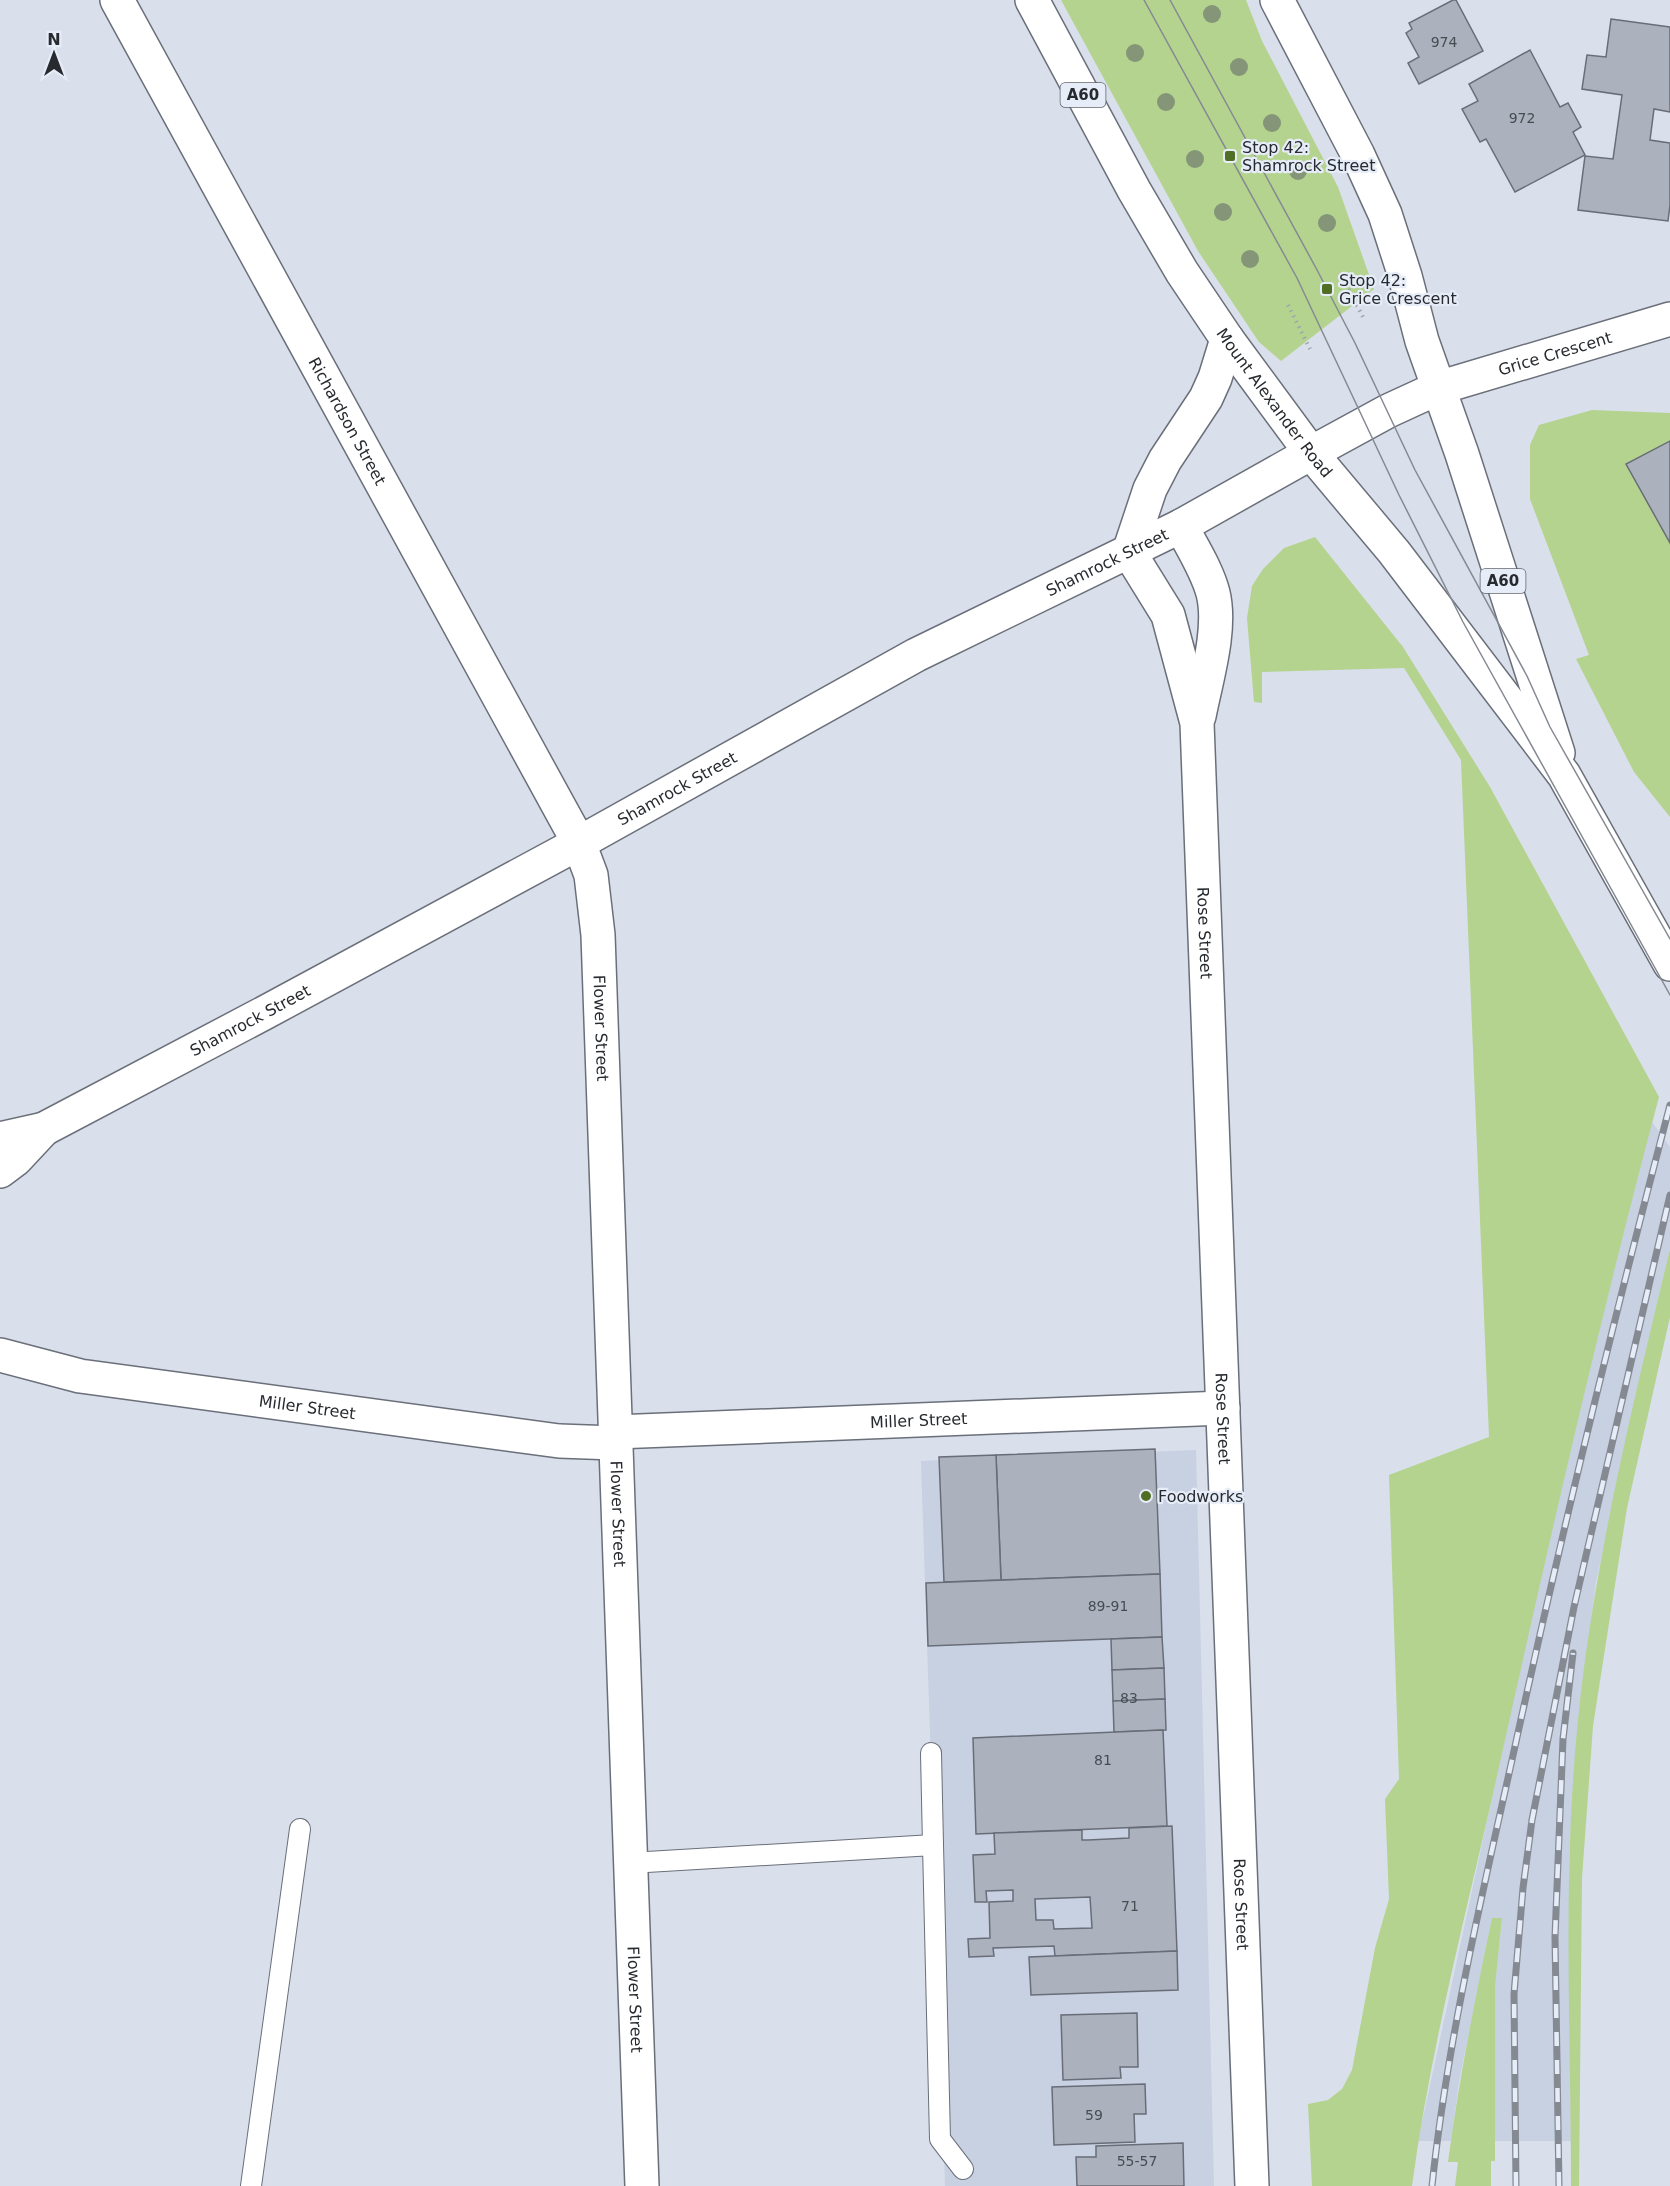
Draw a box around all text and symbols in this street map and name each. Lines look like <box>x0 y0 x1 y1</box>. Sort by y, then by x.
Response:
north arrow <box>24 24 84 84</box>
text: N <box>47 30 61 49</box>
house number: 974 <box>1431 34 1457 50</box>
road number: A60 <box>1060 83 1106 107</box>
house number: 972 <box>1509 110 1535 126</box>
place label: Stop 42: Shamrock Street <box>1242 138 1375 175</box>
marker: Stop 42: Shamrock Street <box>1223 149 1237 163</box>
place label: Stop 42: Grice Crescent <box>1339 271 1457 308</box>
marker: Stop 42: Grice Crescent <box>1320 282 1334 296</box>
street label: Mount Alexander Road <box>1212 325 1336 481</box>
street label: Grice Crescent <box>1496 328 1614 380</box>
street label: Richardson Street <box>305 354 390 488</box>
street label: Shamrock Street <box>1043 525 1171 600</box>
road number: A60 <box>1480 569 1526 593</box>
street label: Shamrock Street <box>614 748 740 830</box>
street label: Rose Street <box>1193 887 1216 979</box>
street label: Flower Street <box>589 974 612 1082</box>
street label: Shamrock Street <box>187 981 314 1060</box>
street label: Rose Street <box>1211 1372 1234 1465</box>
street label: Miller Street <box>258 1391 357 1423</box>
street label: Miller Street <box>870 1409 968 1432</box>
street label: Flower Street <box>606 1460 629 1567</box>
place label: Foodworks <box>1158 1487 1243 1506</box>
marker: Foodworks <box>1139 1489 1153 1503</box>
house number: 89-91 <box>1088 1598 1128 1614</box>
house number: 83 <box>1120 1690 1138 1706</box>
house number: 81 <box>1094 1752 1112 1768</box>
street label: Rose Street <box>1230 1858 1252 1951</box>
house number: 71 <box>1121 1898 1139 1914</box>
street label: Flower Street <box>624 1946 646 2053</box>
house number: 59 <box>1085 2107 1103 2123</box>
house number: 55-57 <box>1117 2153 1157 2169</box>

